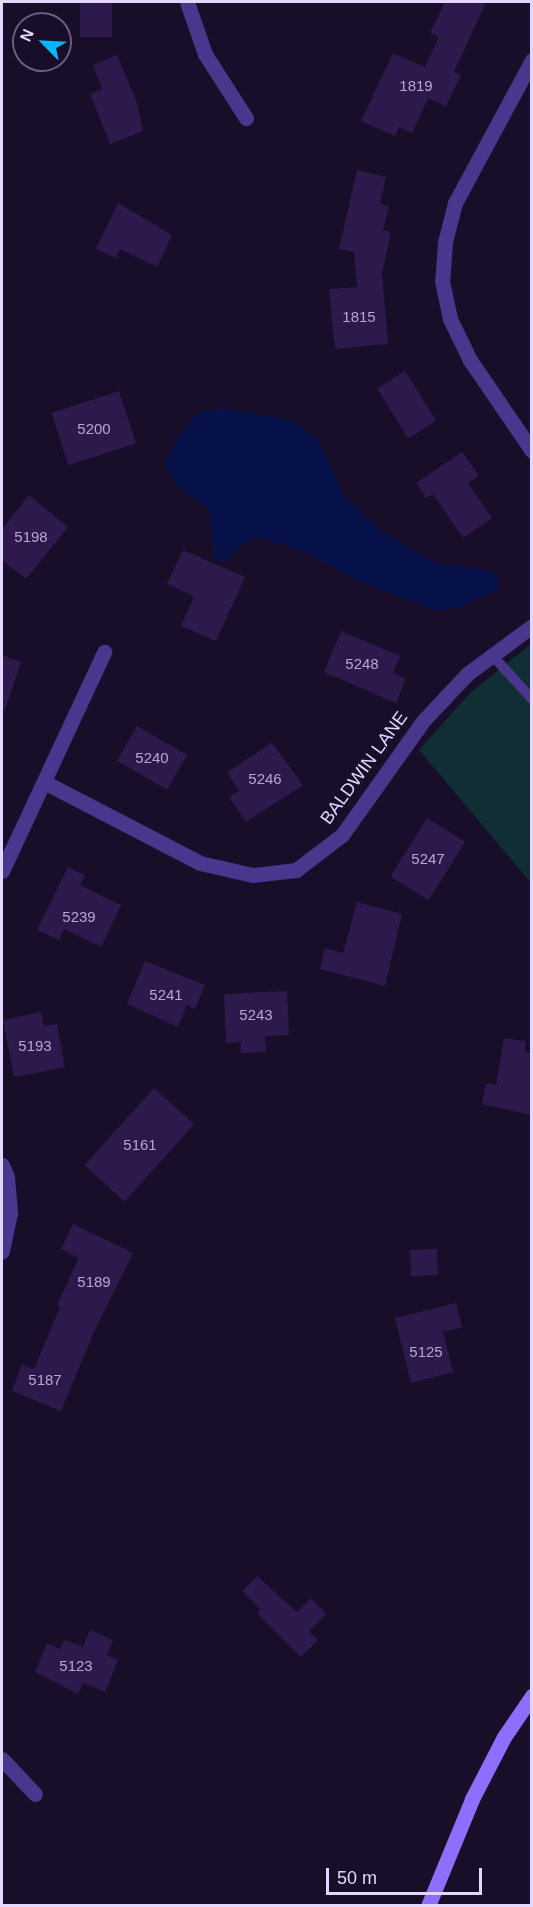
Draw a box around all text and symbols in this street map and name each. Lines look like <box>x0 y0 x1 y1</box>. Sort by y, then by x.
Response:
north arrow <box>12 12 72 72</box>
text: N <box>17 27 37 44</box>
house number: 1819 <box>399 77 433 95</box>
house number: 1815 <box>342 308 376 326</box>
house number: 5200 <box>77 420 111 438</box>
house number: 5198 <box>14 528 48 546</box>
house number: 5248 <box>345 655 379 673</box>
street label: BALDWIN LANE <box>316 707 412 829</box>
house number: 5240 <box>135 749 169 767</box>
house number: 5246 <box>248 770 282 788</box>
house number: 5247 <box>411 850 445 868</box>
house number: 5239 <box>62 908 96 926</box>
house number: 5241 <box>149 986 183 1004</box>
house number: 5243 <box>239 1006 273 1024</box>
house number: 5193 <box>18 1037 52 1055</box>
house number: 5161 <box>123 1136 157 1154</box>
house number: 5189 <box>77 1273 111 1291</box>
house number: 5125 <box>409 1343 443 1361</box>
house number: 5187 <box>28 1371 62 1389</box>
house number: 5123 <box>59 1657 93 1675</box>
scale bar <box>329 1856 485 1894</box>
text: 50 m <box>337 1868 377 1888</box>

